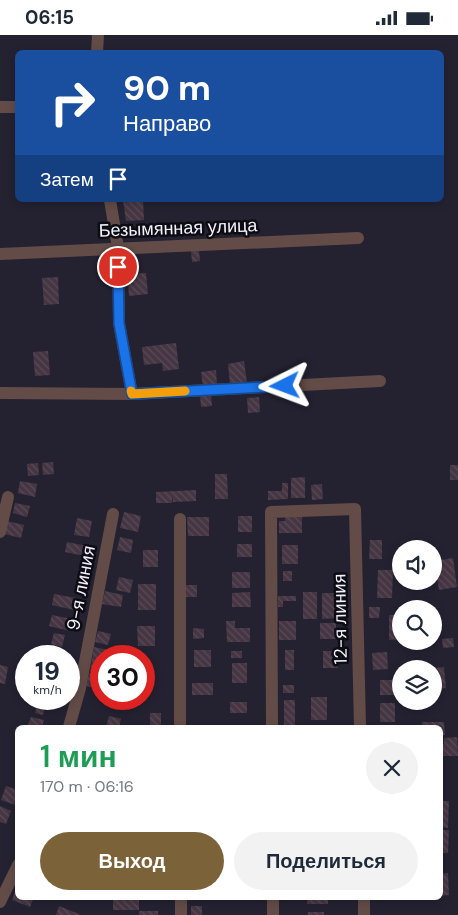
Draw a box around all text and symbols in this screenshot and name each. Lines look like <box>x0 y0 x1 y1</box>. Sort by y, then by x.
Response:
text: 06:15 <box>25 5 74 30</box>
text: 90 m <box>123 65 211 111</box>
icon: right <box>40 70 105 135</box>
text: Направо <box>123 109 211 138</box>
icon: arrive <box>104 165 132 193</box>
text: Затем <box>40 167 94 192</box>
street label: Безымянная улица <box>98 213 259 243</box>
pin <box>97 246 139 288</box>
icon: arrive <box>104 253 132 281</box>
position arrow <box>258 359 310 411</box>
map controls <box>392 540 442 710</box>
button: sound <box>392 540 442 590</box>
street label: 9-я линия <box>61 544 101 632</box>
street label: 12-я линия <box>327 574 353 664</box>
button: search <box>392 600 442 650</box>
speed limit sign: 30 <box>90 645 155 710</box>
text: 19 <box>35 655 60 688</box>
button: layers <box>392 660 442 710</box>
text: km/h <box>33 682 62 698</box>
text: 1 мин <box>40 737 117 776</box>
button: close <box>366 742 418 794</box>
text: 170 m · 06:16 <box>40 776 134 797</box>
button: Выход <box>40 832 224 890</box>
button: Поделиться <box>234 832 418 890</box>

